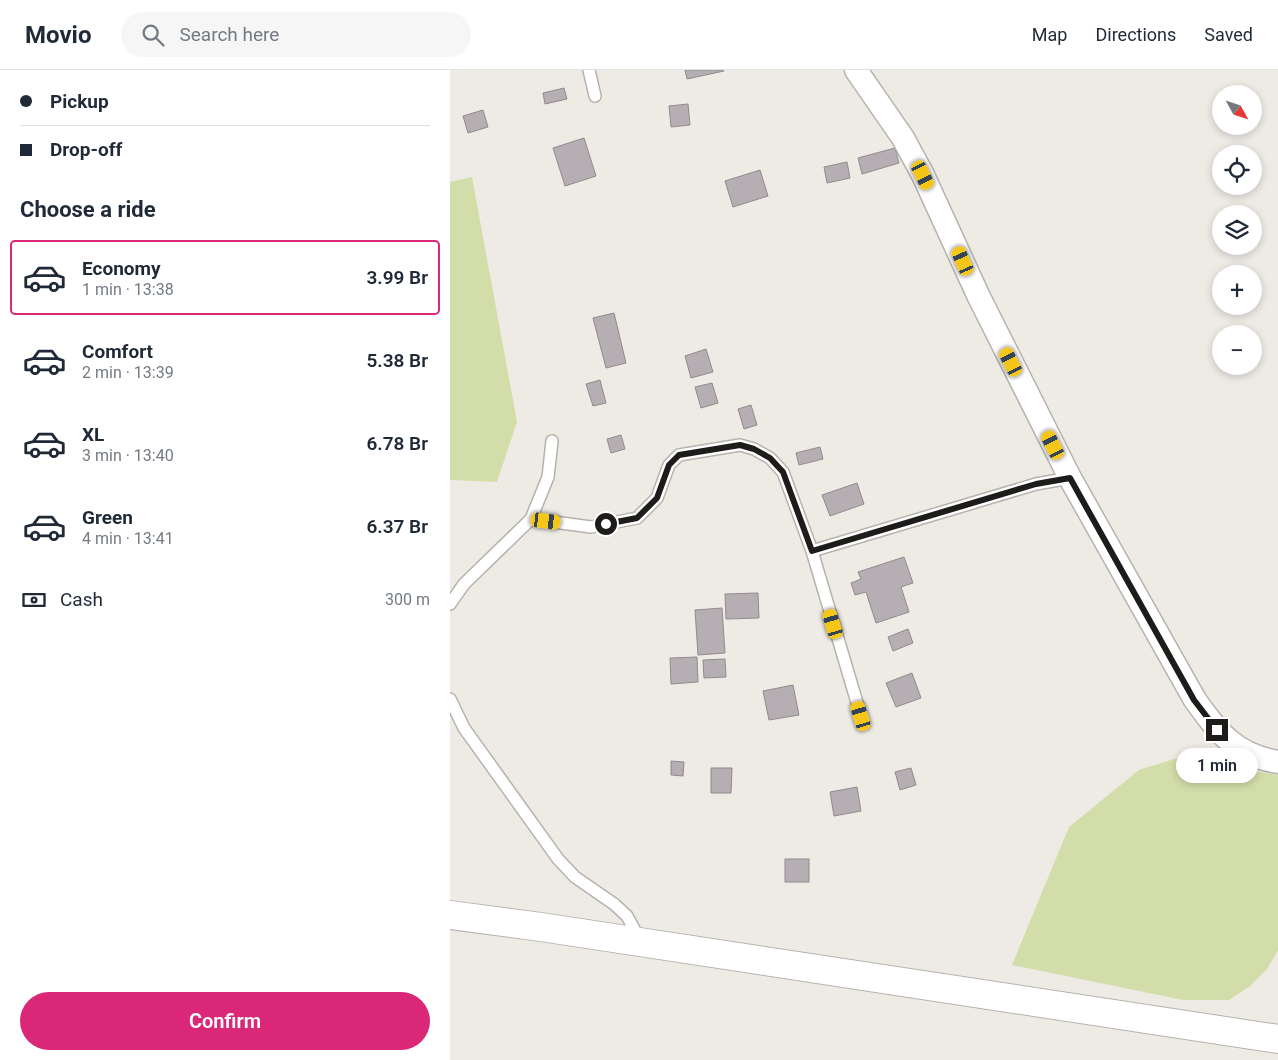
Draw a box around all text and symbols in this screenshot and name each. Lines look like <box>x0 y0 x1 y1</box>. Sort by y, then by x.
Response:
search box <box>121 12 471 57</box>
text: Movio <box>25 21 91 49</box>
icon: search <box>139 21 167 49</box>
text: Search here <box>179 23 279 46</box>
text: Map <box>1032 24 1067 45</box>
text: Directions <box>1095 24 1176 45</box>
text: Saved <box>1204 24 1253 45</box>
north arrow <box>1212 85 1262 135</box>
map controls <box>1212 85 1262 375</box>
text: Pickup <box>50 90 109 113</box>
text: Drop-off <box>50 138 122 161</box>
button: locate <box>1212 145 1262 195</box>
car <box>909 158 936 192</box>
text: Choose a ride <box>20 197 156 222</box>
button: layers <box>1212 205 1262 255</box>
car <box>950 244 975 278</box>
icon: car <box>22 255 67 300</box>
text: Economy <box>82 257 161 280</box>
button: + <box>1212 265 1262 315</box>
text: 3.99 Br <box>366 266 428 289</box>
text: 1 min · 13:38 <box>82 280 174 299</box>
button: − <box>1212 325 1262 375</box>
icon: car <box>22 338 67 383</box>
text: Comfort <box>82 340 153 363</box>
car <box>997 345 1024 379</box>
text: 5.38 Br <box>366 349 428 372</box>
text: 2 min · 13:39 <box>82 363 174 382</box>
icon: car <box>22 421 67 466</box>
text: XL <box>82 423 104 446</box>
car <box>1039 428 1066 462</box>
text: 6.78 Br <box>366 432 428 455</box>
text: 3 min · 13:40 <box>82 446 174 465</box>
icon: car <box>22 504 67 549</box>
text: Green <box>82 506 133 529</box>
car <box>530 512 561 530</box>
route start <box>595 513 617 535</box>
text: 6.37 Br <box>366 515 428 538</box>
text: 4 min · 13:41 <box>82 529 174 548</box>
icon: cash <box>20 586 48 614</box>
text: Cash <box>60 588 103 611</box>
text: 300 m <box>385 590 430 609</box>
car <box>821 607 844 641</box>
car <box>849 699 872 733</box>
route end <box>1206 719 1228 741</box>
callout: 1 min <box>1176 748 1258 782</box>
text: 1 min <box>1197 756 1237 775</box>
button: Confirm <box>20 992 430 1050</box>

